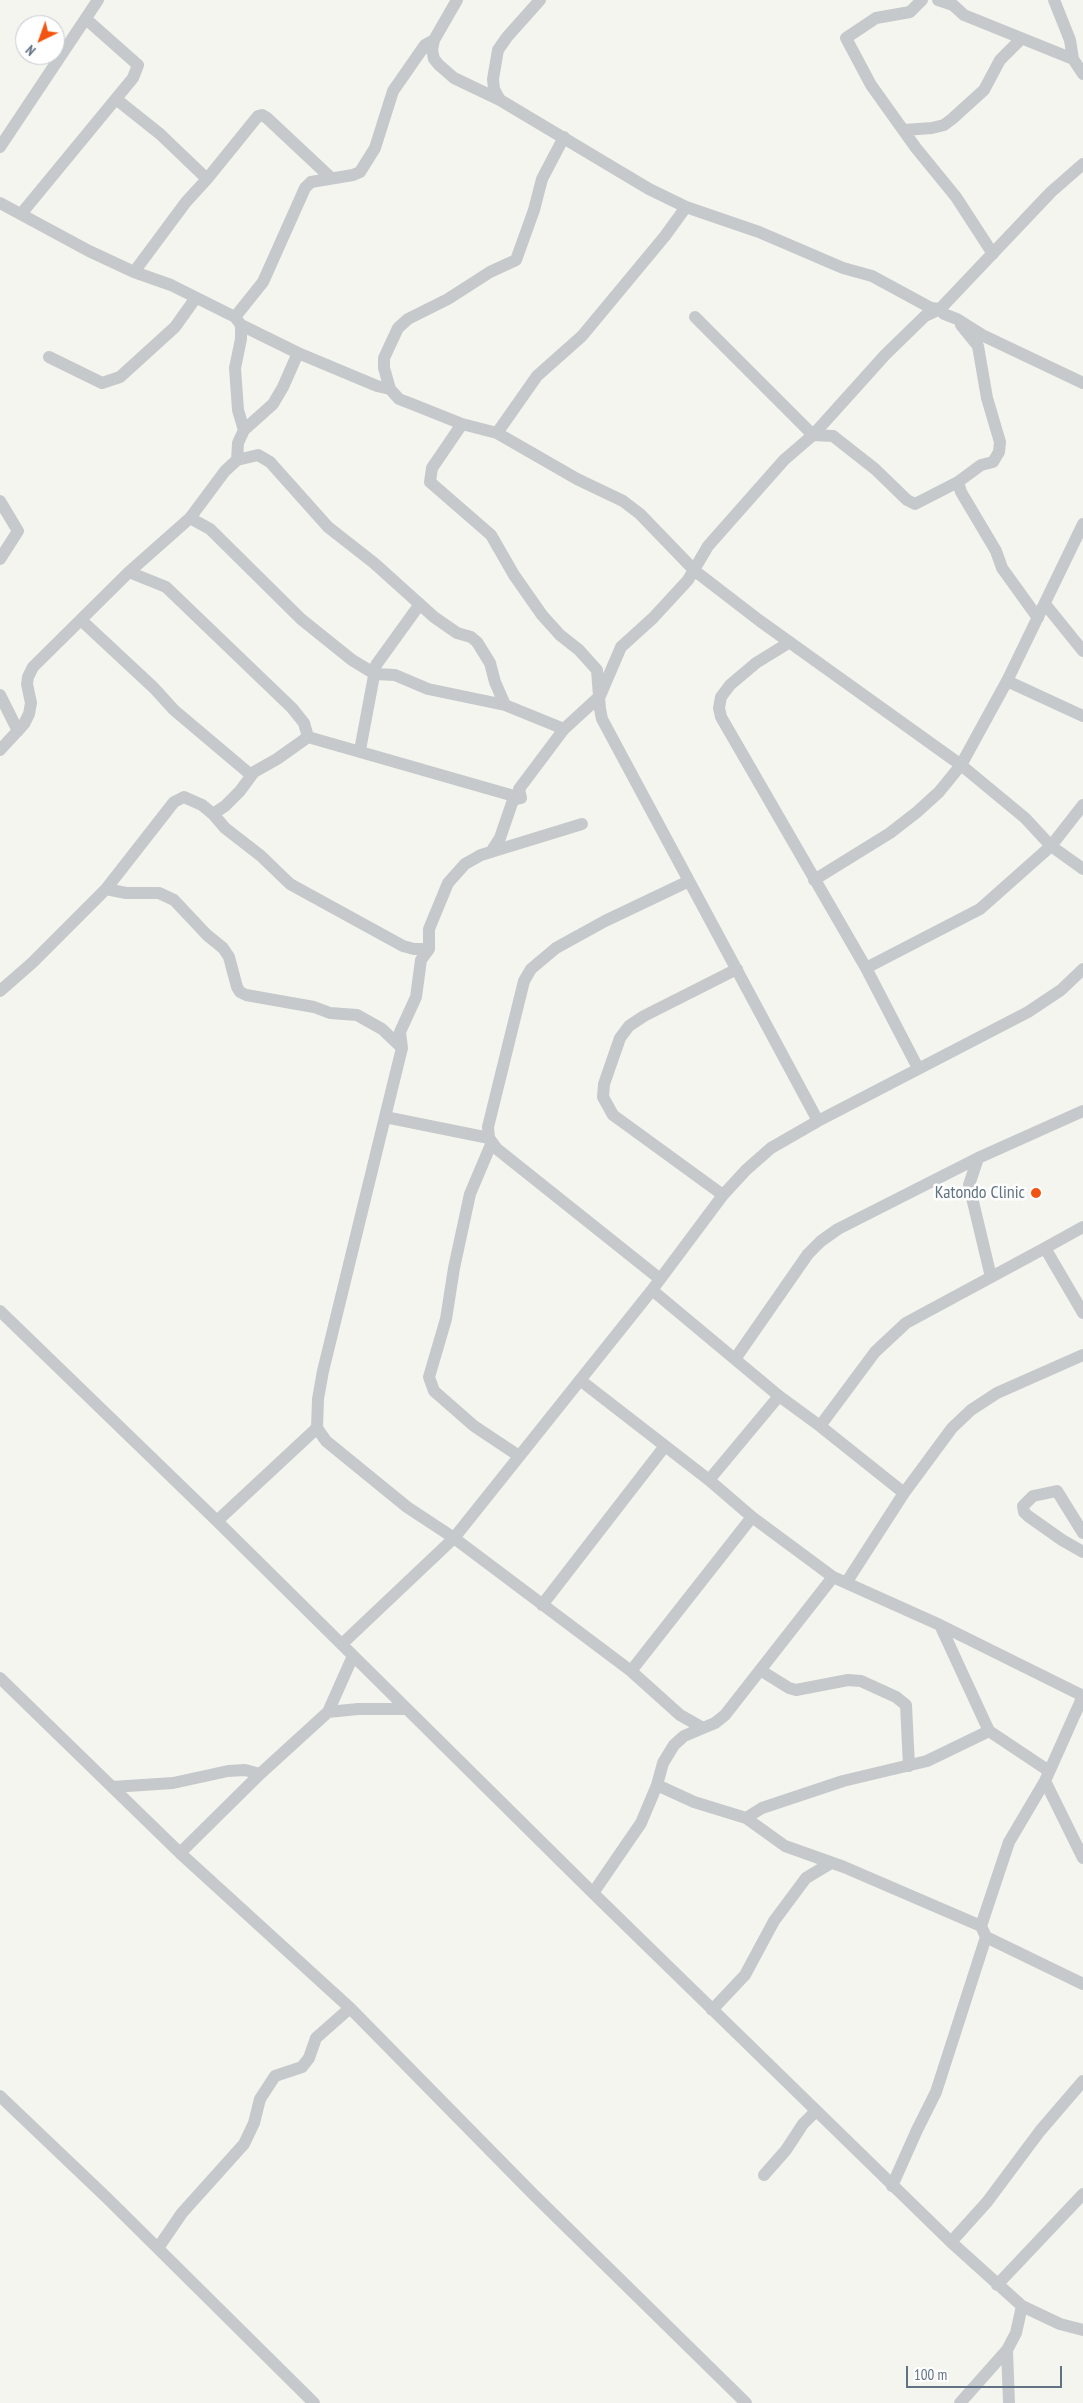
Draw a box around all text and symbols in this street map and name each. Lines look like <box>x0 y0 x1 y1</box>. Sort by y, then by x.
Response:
north arrow <box>15 15 65 65</box>
text: N <box>22 41 39 60</box>
place label: Katondo Clinic <box>935 1182 1025 1204</box>
marker: Katondo Clinic <box>1029 1186 1043 1200</box>
scale bar <box>908 2356 1064 2388</box>
text: 100 m <box>914 2365 947 2384</box>

